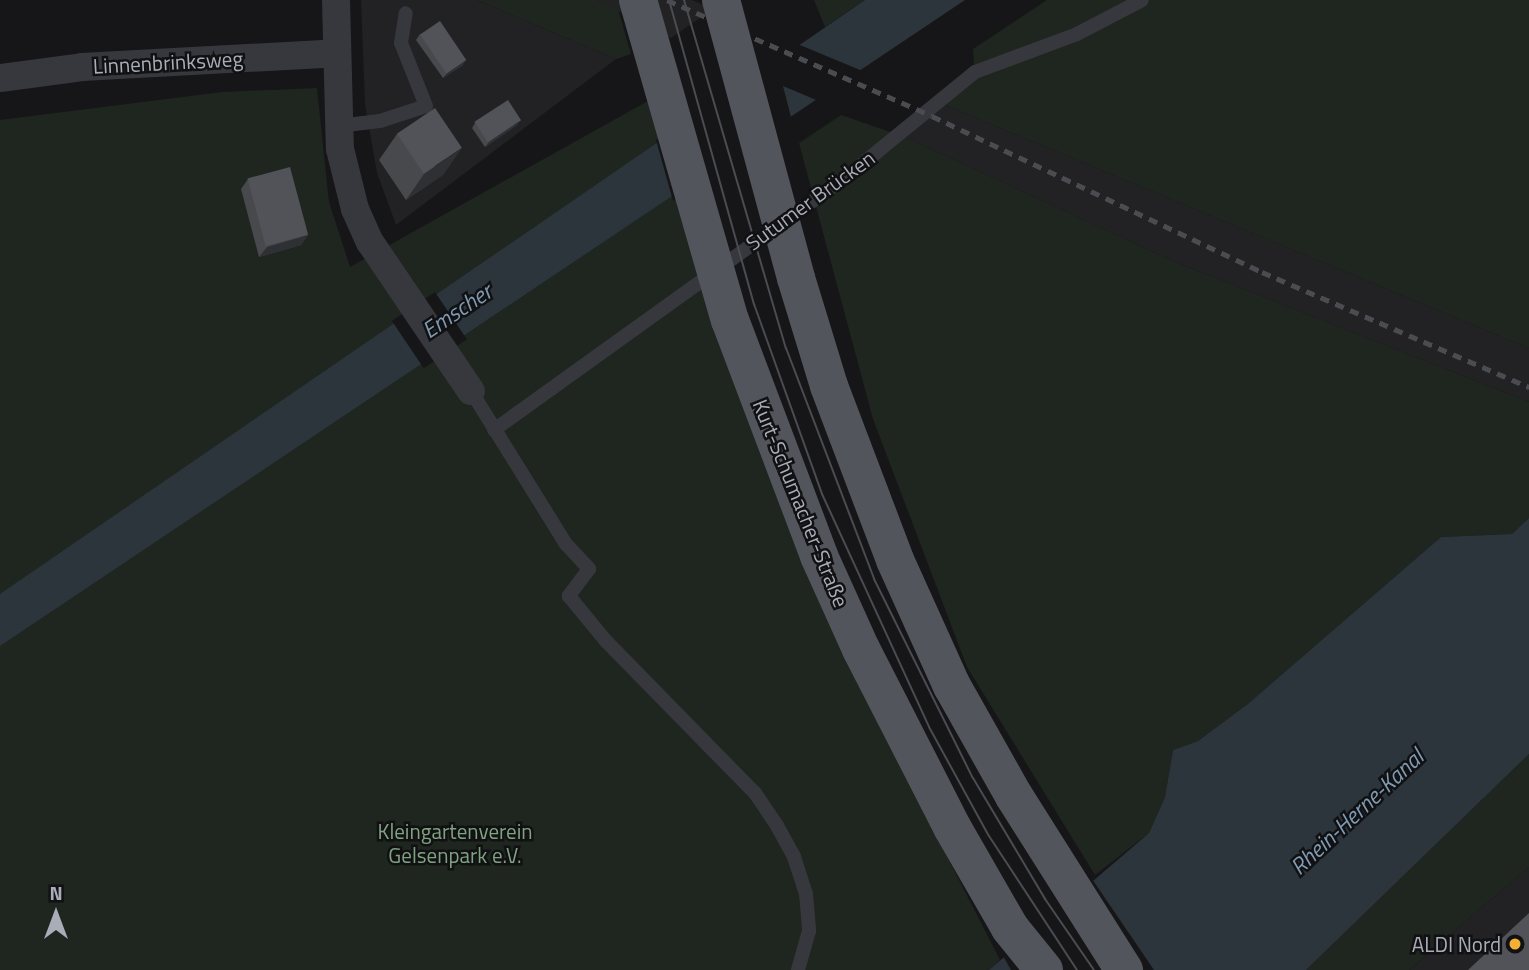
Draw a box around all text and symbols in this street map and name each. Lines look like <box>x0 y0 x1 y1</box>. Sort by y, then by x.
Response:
street label: Linnenbrinksweg <box>92 45 244 79</box>
street label: Sutumer Brücken <box>741 145 879 255</box>
water label: Emscher <box>417 278 497 344</box>
street label: Kurt-Schumacher-Straße <box>748 396 854 610</box>
water label: Rhein-Herne-Kanal <box>1285 743 1429 881</box>
park label: Kleingartenverein Gelsenpark e.V. <box>377 818 533 868</box>
text: N <box>49 878 63 907</box>
north arrow <box>21 879 91 949</box>
place label: ALDI Nord <box>1412 931 1501 957</box>
marker: ALDI Nord <box>1507 936 1523 952</box>

